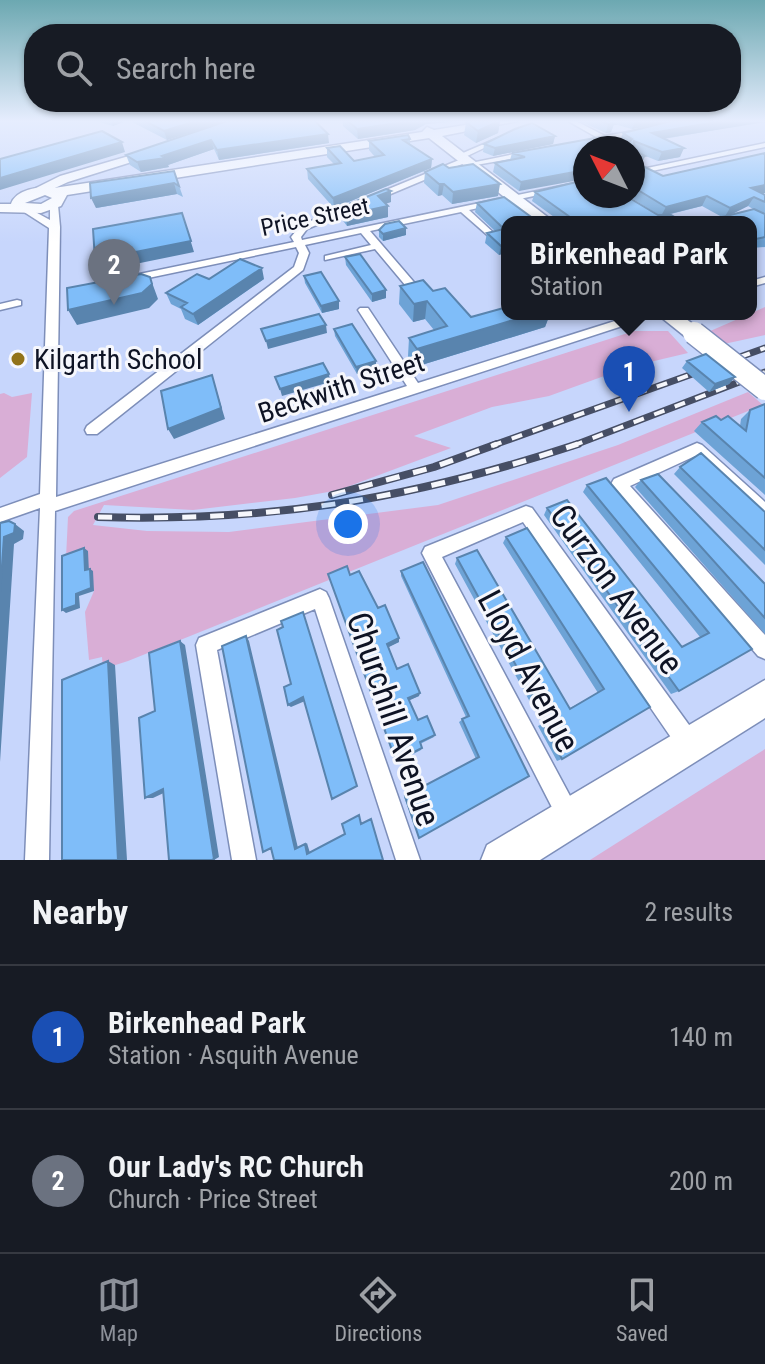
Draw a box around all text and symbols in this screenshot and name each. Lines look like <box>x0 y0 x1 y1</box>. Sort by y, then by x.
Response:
search box <box>24 24 741 112</box>
icon: search <box>52 46 96 90</box>
text: Search here <box>116 51 256 86</box>
north arrow <box>573 136 645 208</box>
street label: Price Street <box>258 192 372 242</box>
popup <box>501 216 757 320</box>
text: Birkenhead Park <box>530 236 728 271</box>
pin: 2 <box>88 239 140 305</box>
text: Station <box>530 271 603 301</box>
place label: Kilgarth School <box>34 343 202 376</box>
street label: Beckwith Street <box>254 345 428 430</box>
pin: 1 <box>603 346 655 412</box>
marker: Kilgarth School <box>9 350 27 368</box>
street label: Curzon Avenue <box>542 496 692 682</box>
your location <box>328 504 368 544</box>
street label: Lloyd Avenue <box>470 583 588 759</box>
street label: Churchill Avenue <box>339 607 449 831</box>
text: Nearby <box>32 892 128 932</box>
text: 2 results <box>644 897 733 927</box>
text: Birkenhead Park <box>108 1005 306 1040</box>
text: 1 <box>51 1022 65 1052</box>
text: 140 m <box>669 1022 733 1052</box>
text: Station · Asquith Avenue <box>108 1040 359 1070</box>
text: Our Lady's RC Church <box>108 1149 364 1184</box>
text: 2 <box>51 1166 65 1196</box>
text: 200 m <box>669 1166 733 1196</box>
text: Church · Price Street <box>108 1184 318 1214</box>
tab: Map <box>97 1273 141 1346</box>
tab: Directions <box>334 1273 422 1346</box>
tab: Saved <box>616 1273 668 1346</box>

